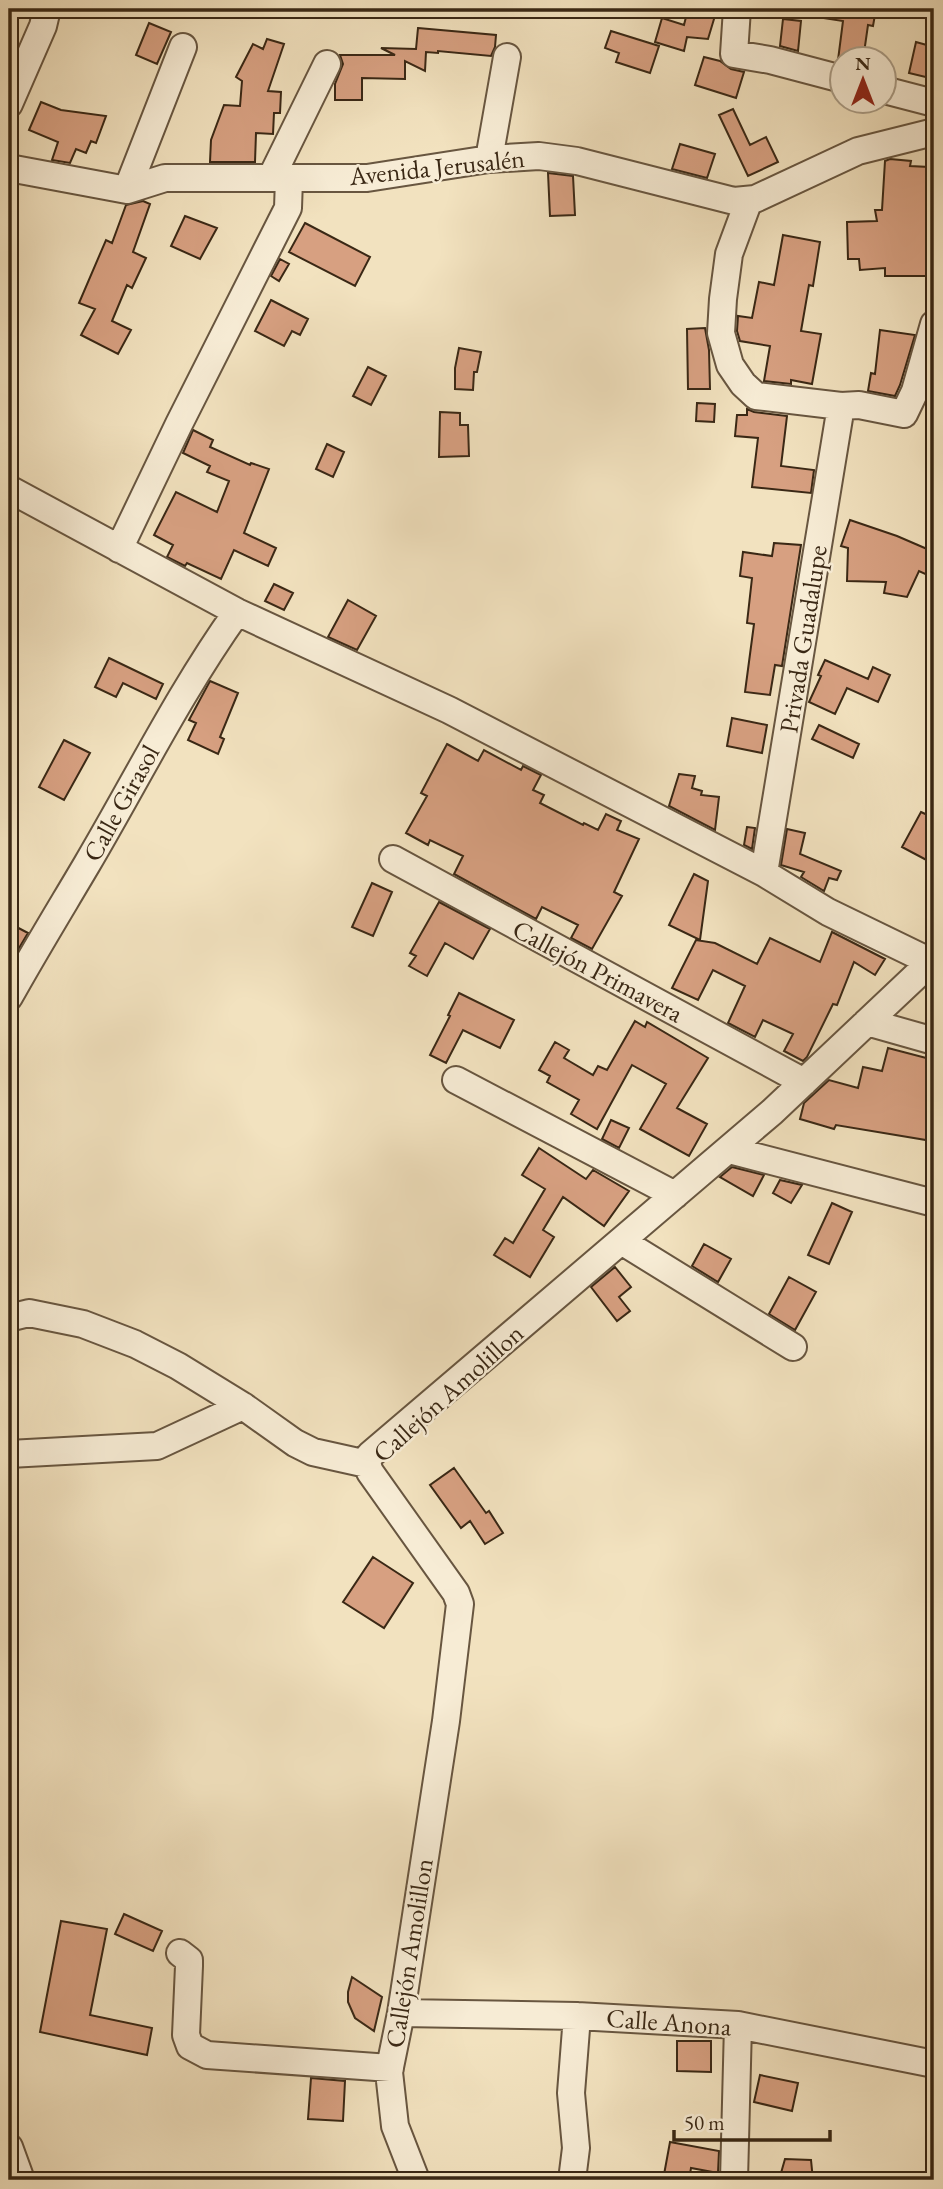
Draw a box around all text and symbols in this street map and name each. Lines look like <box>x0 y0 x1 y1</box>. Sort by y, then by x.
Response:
north arrow <box>828 46 898 116</box>
text: N <box>855 51 871 76</box>
street label: Avenida Jerusalén <box>347 141 527 193</box>
street label: Privada Guadalupe <box>771 543 835 735</box>
street label: Calle Girasol <box>75 739 167 867</box>
street label: Callejón Primavera <box>507 912 690 1031</box>
street label: Callejón Amolillon <box>365 1316 531 1470</box>
street label: Callejón Amolillon <box>377 1856 441 2050</box>
street label: Calle Anona <box>605 2001 733 2043</box>
scale bar <box>674 2098 829 2142</box>
text: 50 m <box>684 2109 725 2136</box>

